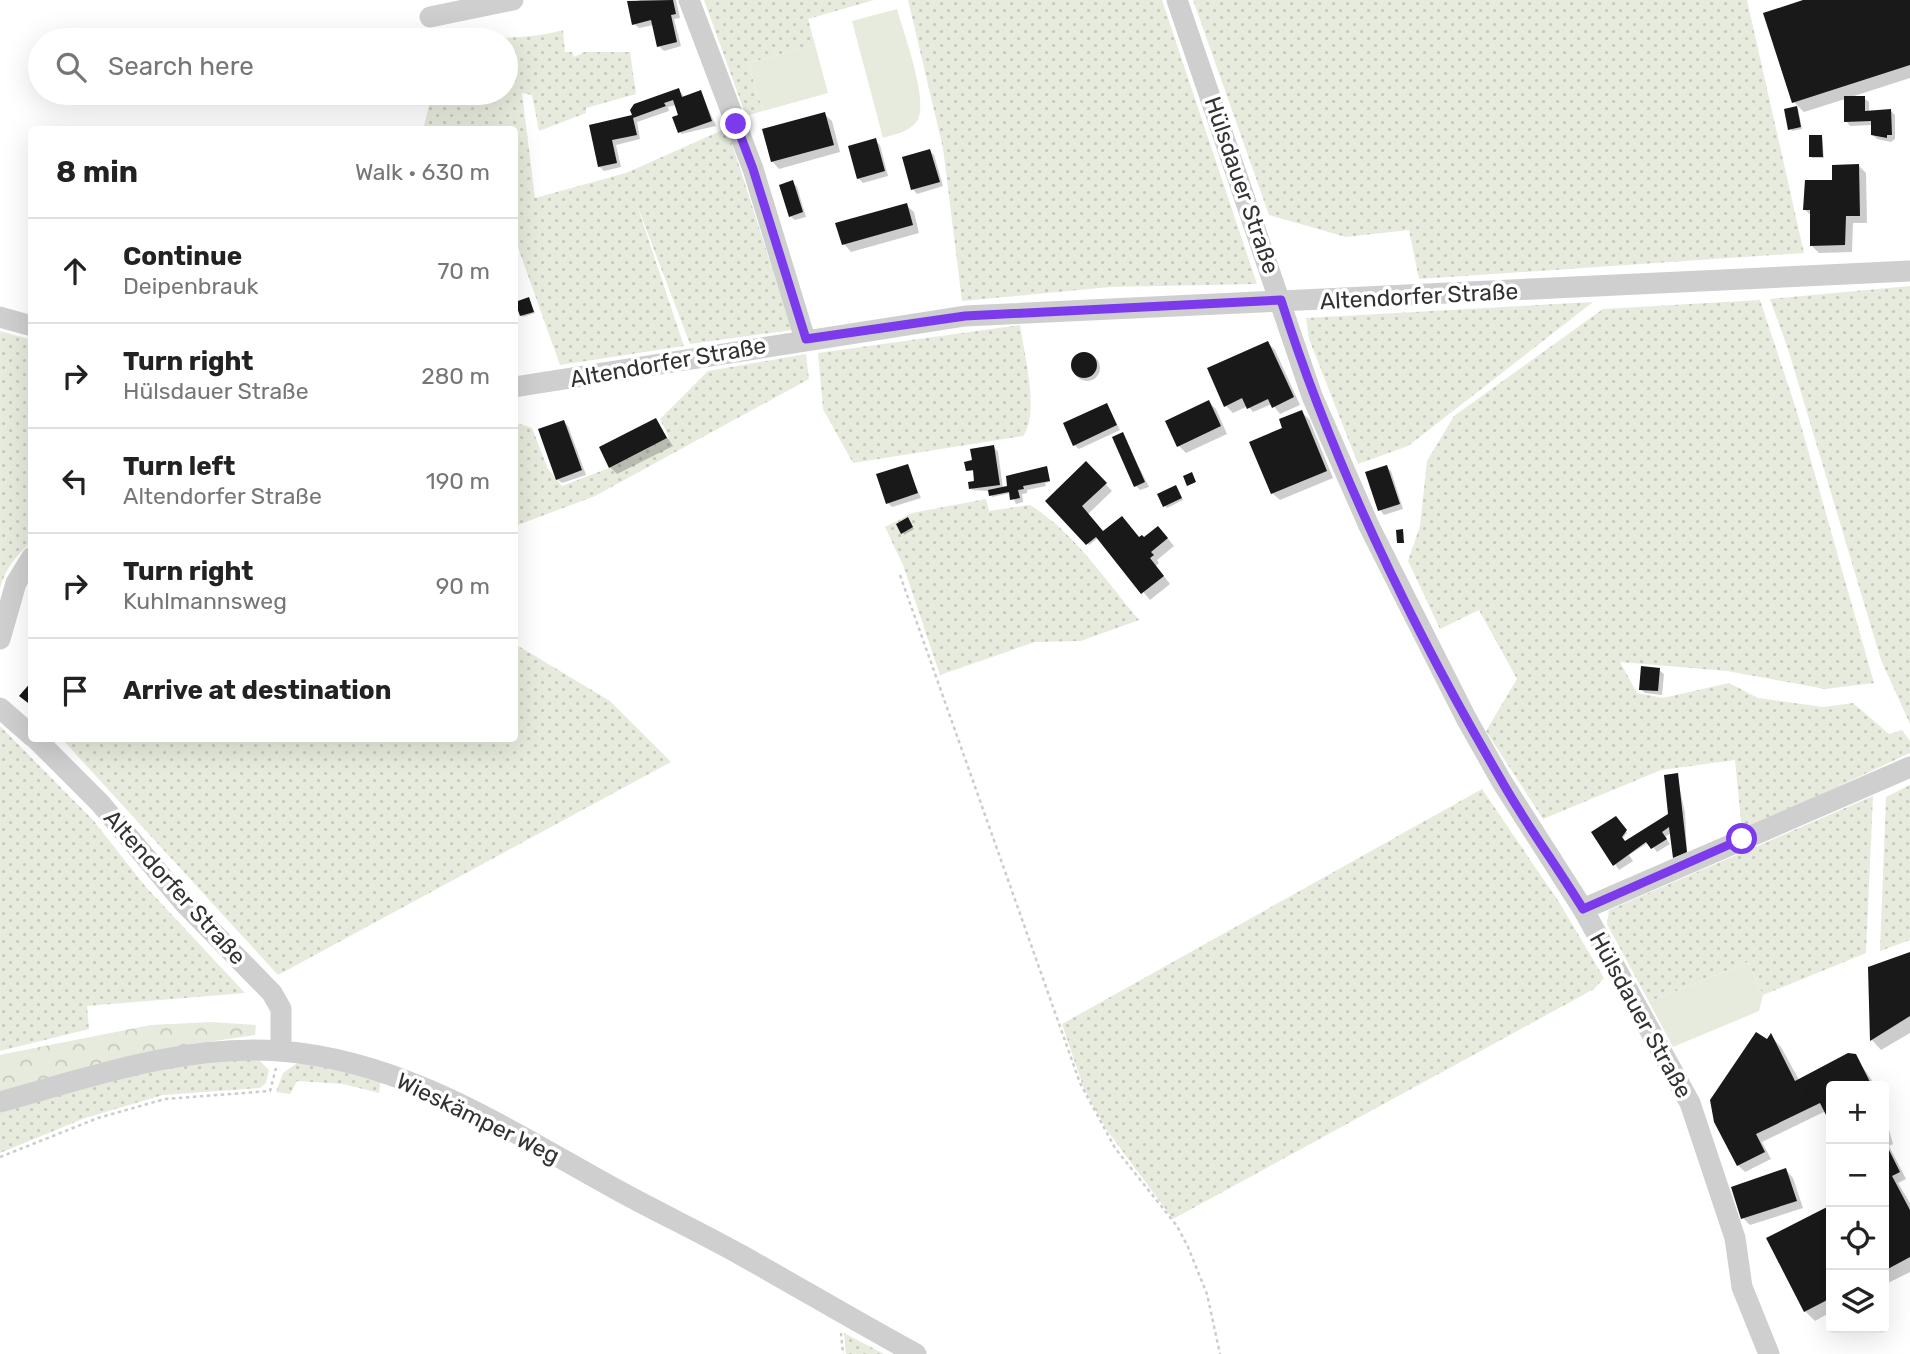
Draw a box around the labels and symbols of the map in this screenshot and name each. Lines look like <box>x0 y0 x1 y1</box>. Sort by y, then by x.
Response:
street label: Hülsdauer Straße <box>1199 93 1285 277</box>
route end <box>720 108 751 139</box>
street label: Altendorfer Straße <box>1319 277 1519 315</box>
street label: Altendorfer Straße <box>568 331 768 393</box>
street label: Altendorfer Straße <box>98 804 252 970</box>
route start <box>1726 823 1757 854</box>
street label: Hülsdauer Straße <box>1584 927 1698 1103</box>
street label: Wieskämper Weg <box>392 1066 564 1170</box>

